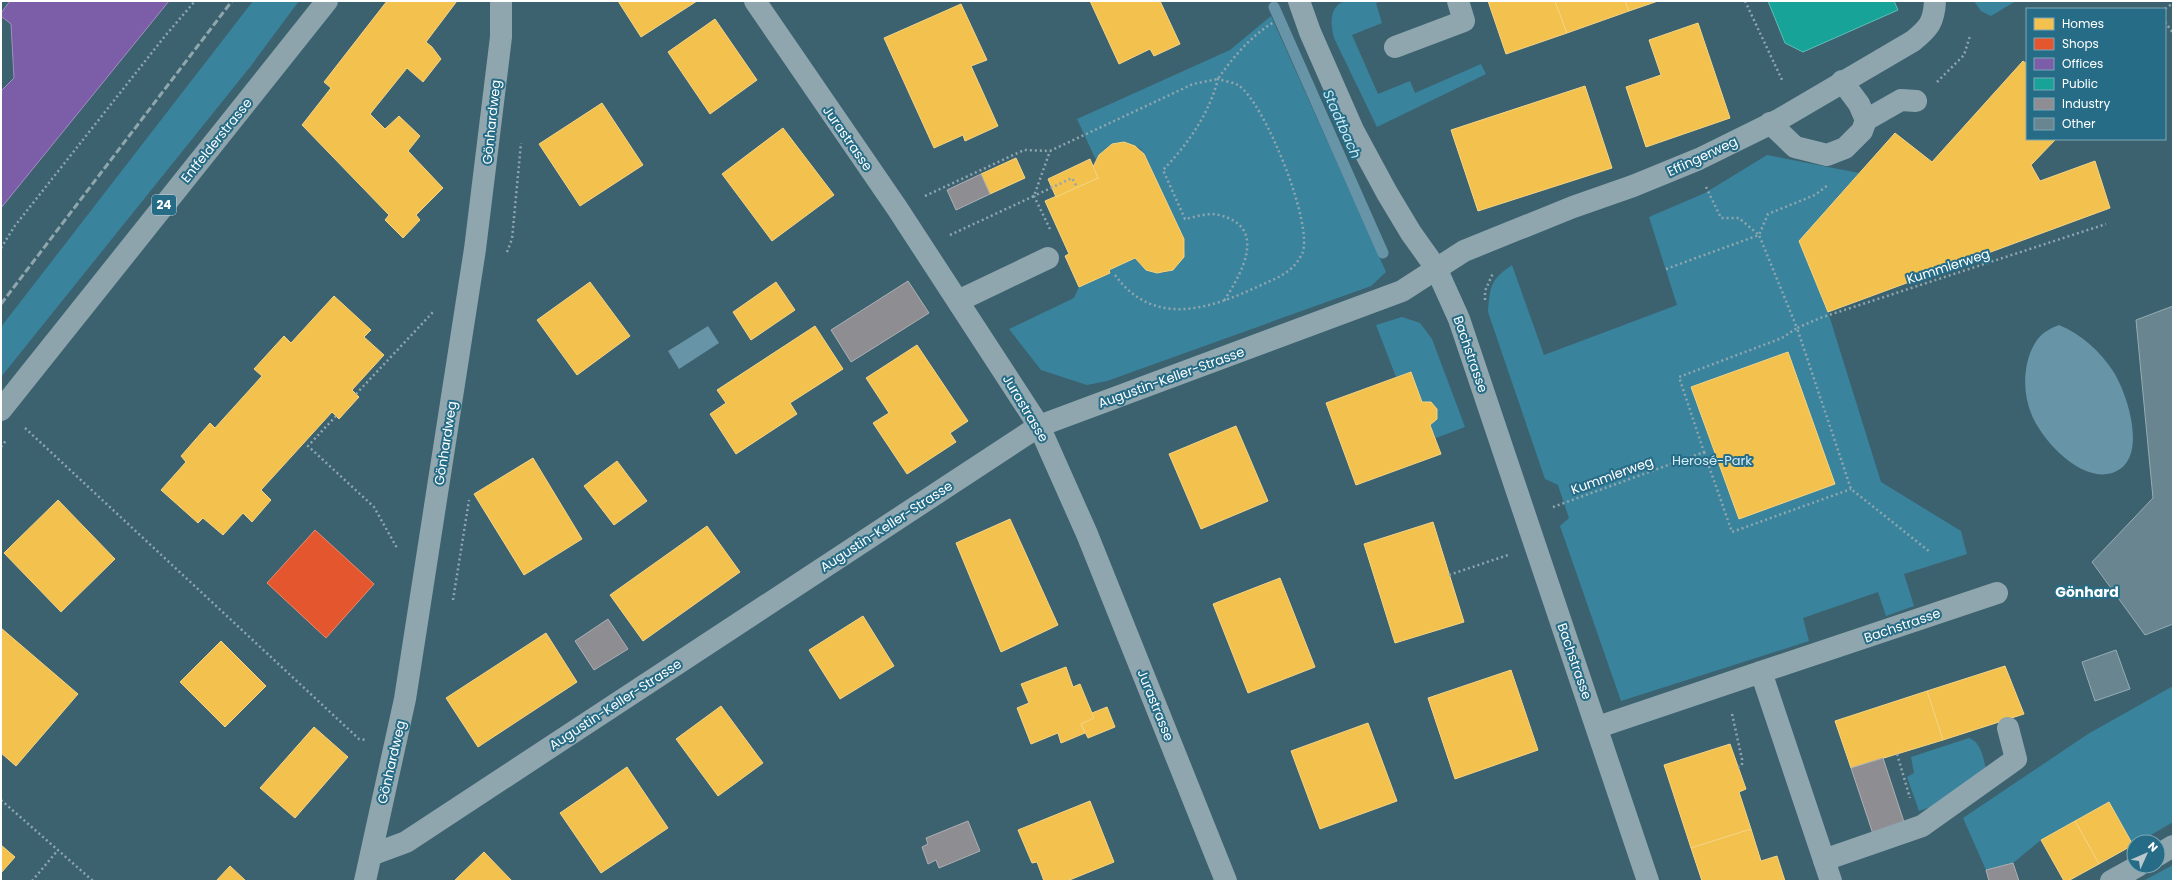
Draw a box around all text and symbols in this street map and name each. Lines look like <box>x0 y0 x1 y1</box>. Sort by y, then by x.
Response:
legend <box>2026 8 2166 140</box>
text: Homes <box>2062 15 2104 32</box>
text: Shops <box>2062 35 2099 52</box>
text: Offices <box>2062 55 2103 72</box>
text: Public <box>2062 75 2098 92</box>
street label: Gönhardweg <box>478 79 505 165</box>
water label: Stadtbach <box>1318 86 1366 162</box>
street label: Entfelderstrasse <box>176 94 256 187</box>
text: Industry <box>2062 95 2111 112</box>
street label: Jurastrasse <box>818 102 877 175</box>
text: Other <box>2062 115 2096 132</box>
street label: Effingerweg <box>1664 132 1741 181</box>
road number: 24 <box>152 195 176 215</box>
street label: Kummlerweg <box>1904 244 1992 289</box>
street label: Bachstrasse <box>1449 313 1492 395</box>
street label: Augustin-Keller-Strasse <box>1095 342 1247 413</box>
street label: Jurastrasse <box>998 371 1053 446</box>
street label: Gönhardweg <box>429 400 462 487</box>
park label: Herosé-Park <box>1672 451 1752 470</box>
street label: Kummlerweg <box>1568 452 1656 499</box>
street label: Augustin-Keller-Strasse <box>816 476 956 576</box>
district label: Gönhard <box>2055 582 2119 602</box>
street label: Bachstrasse <box>1861 604 1943 647</box>
street label: Bachstrasse <box>1553 620 1596 702</box>
street label: Augustin-Keller-Strasse <box>545 654 685 754</box>
street label: Jurastrasse <box>1133 667 1179 744</box>
street label: Gönhardweg <box>373 719 410 806</box>
north arrow <box>2126 834 2166 874</box>
text: N <box>2144 838 2162 856</box>

